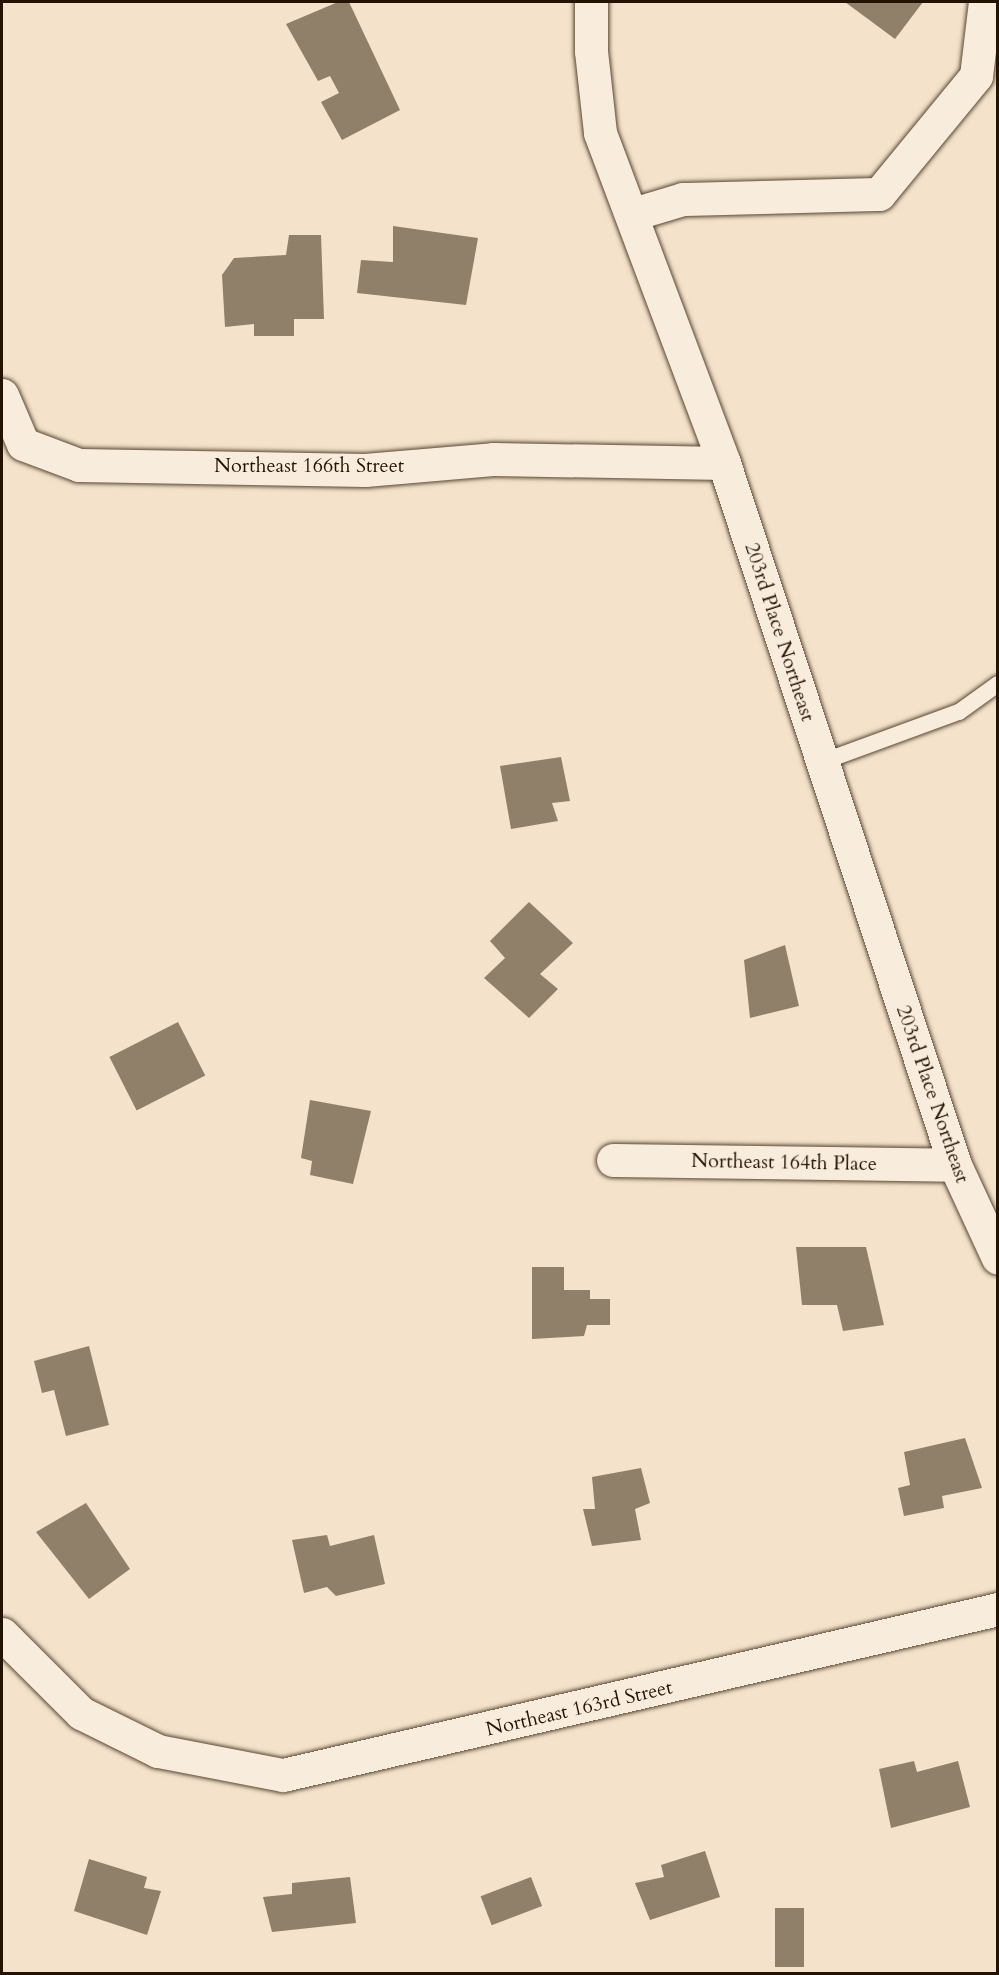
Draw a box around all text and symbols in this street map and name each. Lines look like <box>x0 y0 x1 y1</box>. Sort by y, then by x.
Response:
street label: Northeast 166th Street <box>214 453 404 477</box>
street label: 203rd Place Northeast <box>740 540 820 724</box>
street label: 203rd Place Northeast <box>891 1002 975 1186</box>
street label: Northeast 164th Place <box>691 1148 877 1176</box>
street label: Northeast 163rd Street <box>483 1675 675 1741</box>

